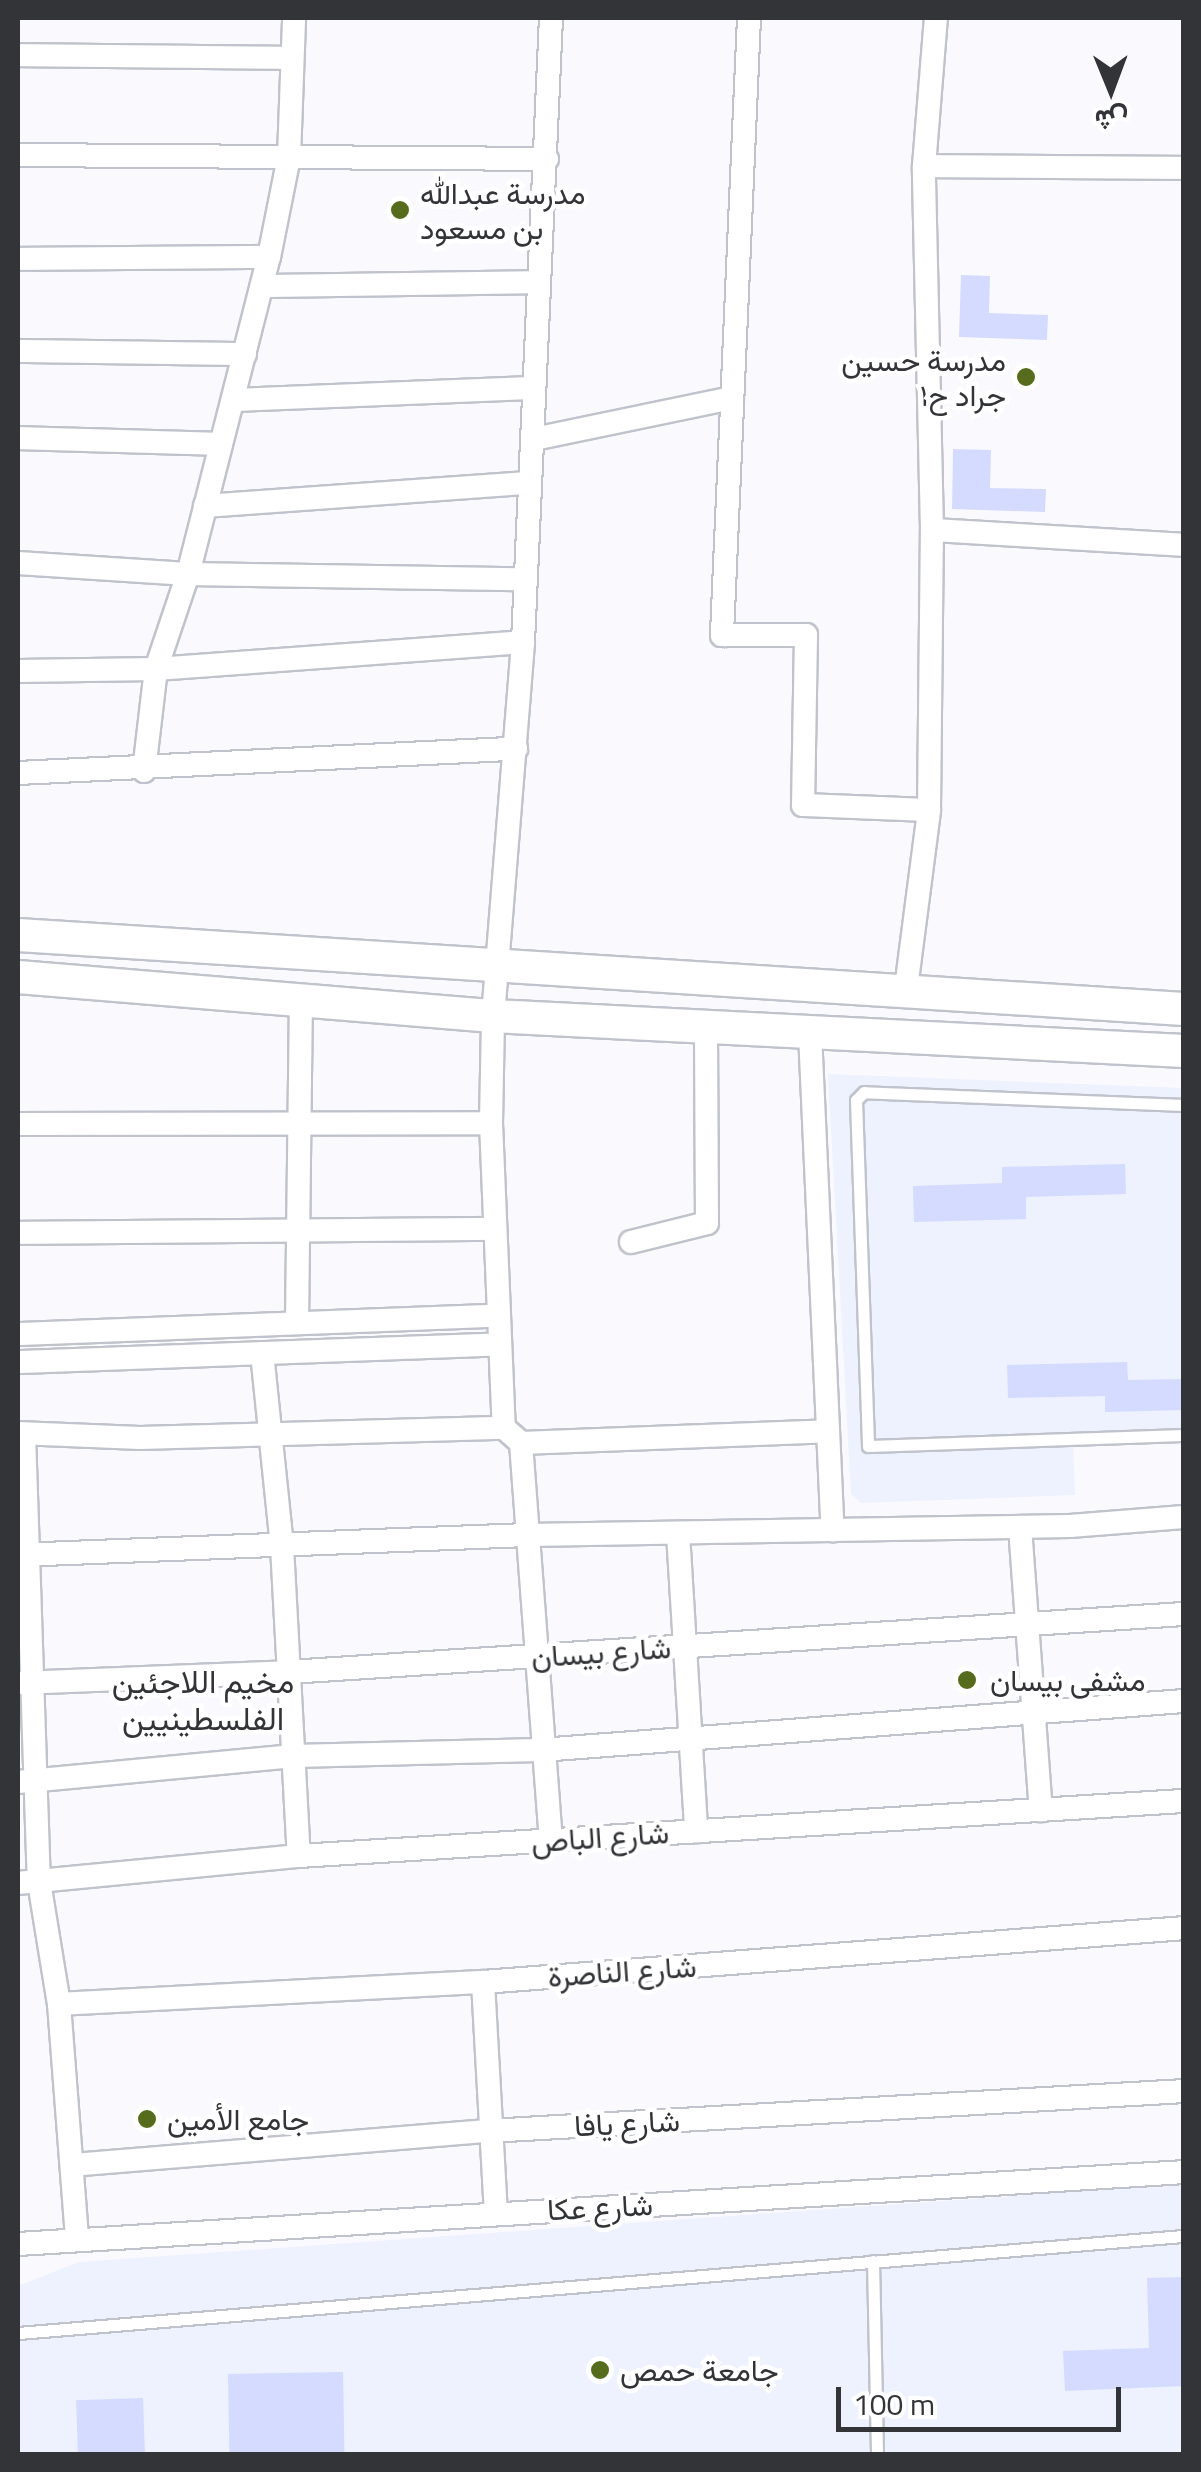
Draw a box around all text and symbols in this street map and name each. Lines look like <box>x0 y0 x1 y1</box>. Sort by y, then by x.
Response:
north arrow <box>1061 40 1161 140</box>
text: ش <box>1094 99 1129 142</box>
place label: مدرسة عبدالله بن مسعود <box>420 175 585 246</box>
marker: مدرسة عبدالله بن مسعود <box>389 199 411 221</box>
place label: مدرسة حسين جراد ح١ <box>841 342 1006 412</box>
marker: مدرسة حسين جراد ح١ <box>1015 366 1037 388</box>
street label: شارع بيسان <box>530 1629 672 1675</box>
place label: مشفى بيسان <box>990 1662 1146 1698</box>
district label: مخيم اللاجئين الفلسطينيين <box>112 1663 294 1738</box>
marker: مشفى بيسان <box>954 1667 980 1693</box>
street label: شارع الباص <box>530 1814 670 1860</box>
street label: شارع الناصرة <box>547 1948 697 1994</box>
place label: جامع الأمين <box>167 2101 309 2137</box>
street label: شارع يافا <box>573 2102 681 2144</box>
marker: جامع الأمين <box>136 2108 158 2130</box>
street label: شارع عكا <box>546 2186 654 2228</box>
place label: جامعة حمص <box>620 2352 779 2388</box>
marker: جامعة حمص <box>589 2359 611 2381</box>
scale bar <box>841 2367 1126 2429</box>
text: 100 m <box>853 2381 935 2427</box>

